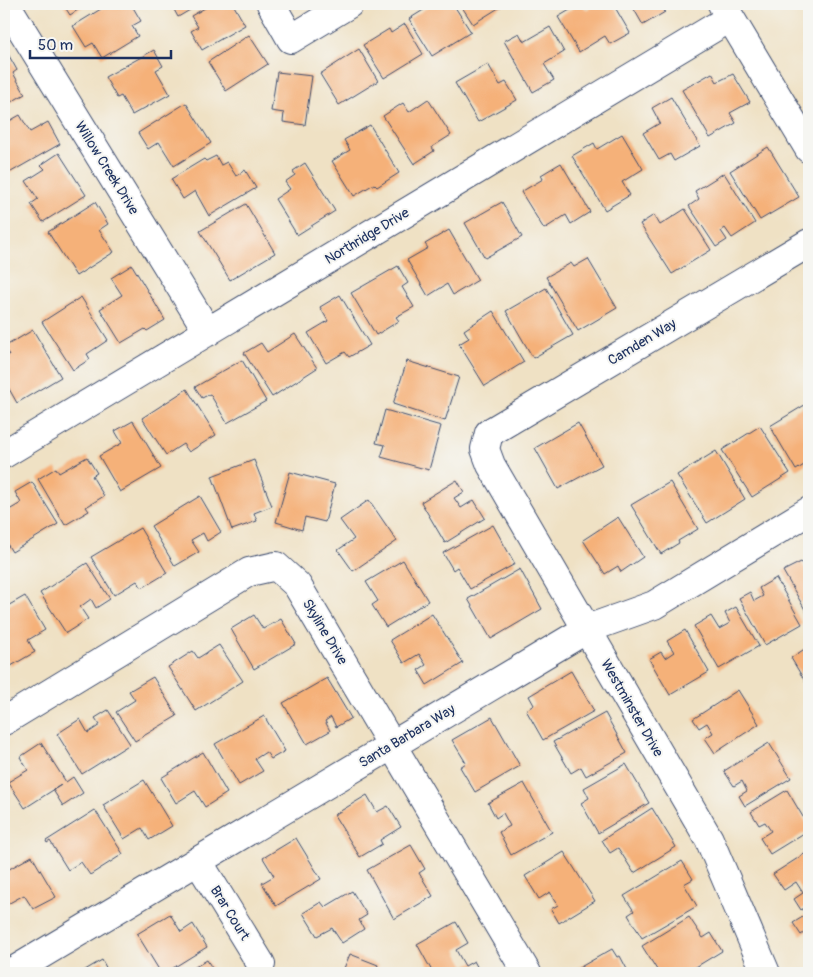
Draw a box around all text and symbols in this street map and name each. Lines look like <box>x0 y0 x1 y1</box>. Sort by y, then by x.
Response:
scale bar <box>30 28 171 60</box>
text: 50 m <box>38 36 73 55</box>
street label: Willow Creek Drive <box>71 118 143 218</box>
street label: Northridge Drive <box>322 204 412 268</box>
street label: Camden Way <box>605 315 679 369</box>
street label: Skyline Drive <box>299 596 351 668</box>
street label: Westminster Drive <box>597 656 667 760</box>
street label: Santa Barbara Way <box>356 701 458 771</box>
street label: Brar Court <box>207 882 254 944</box>

